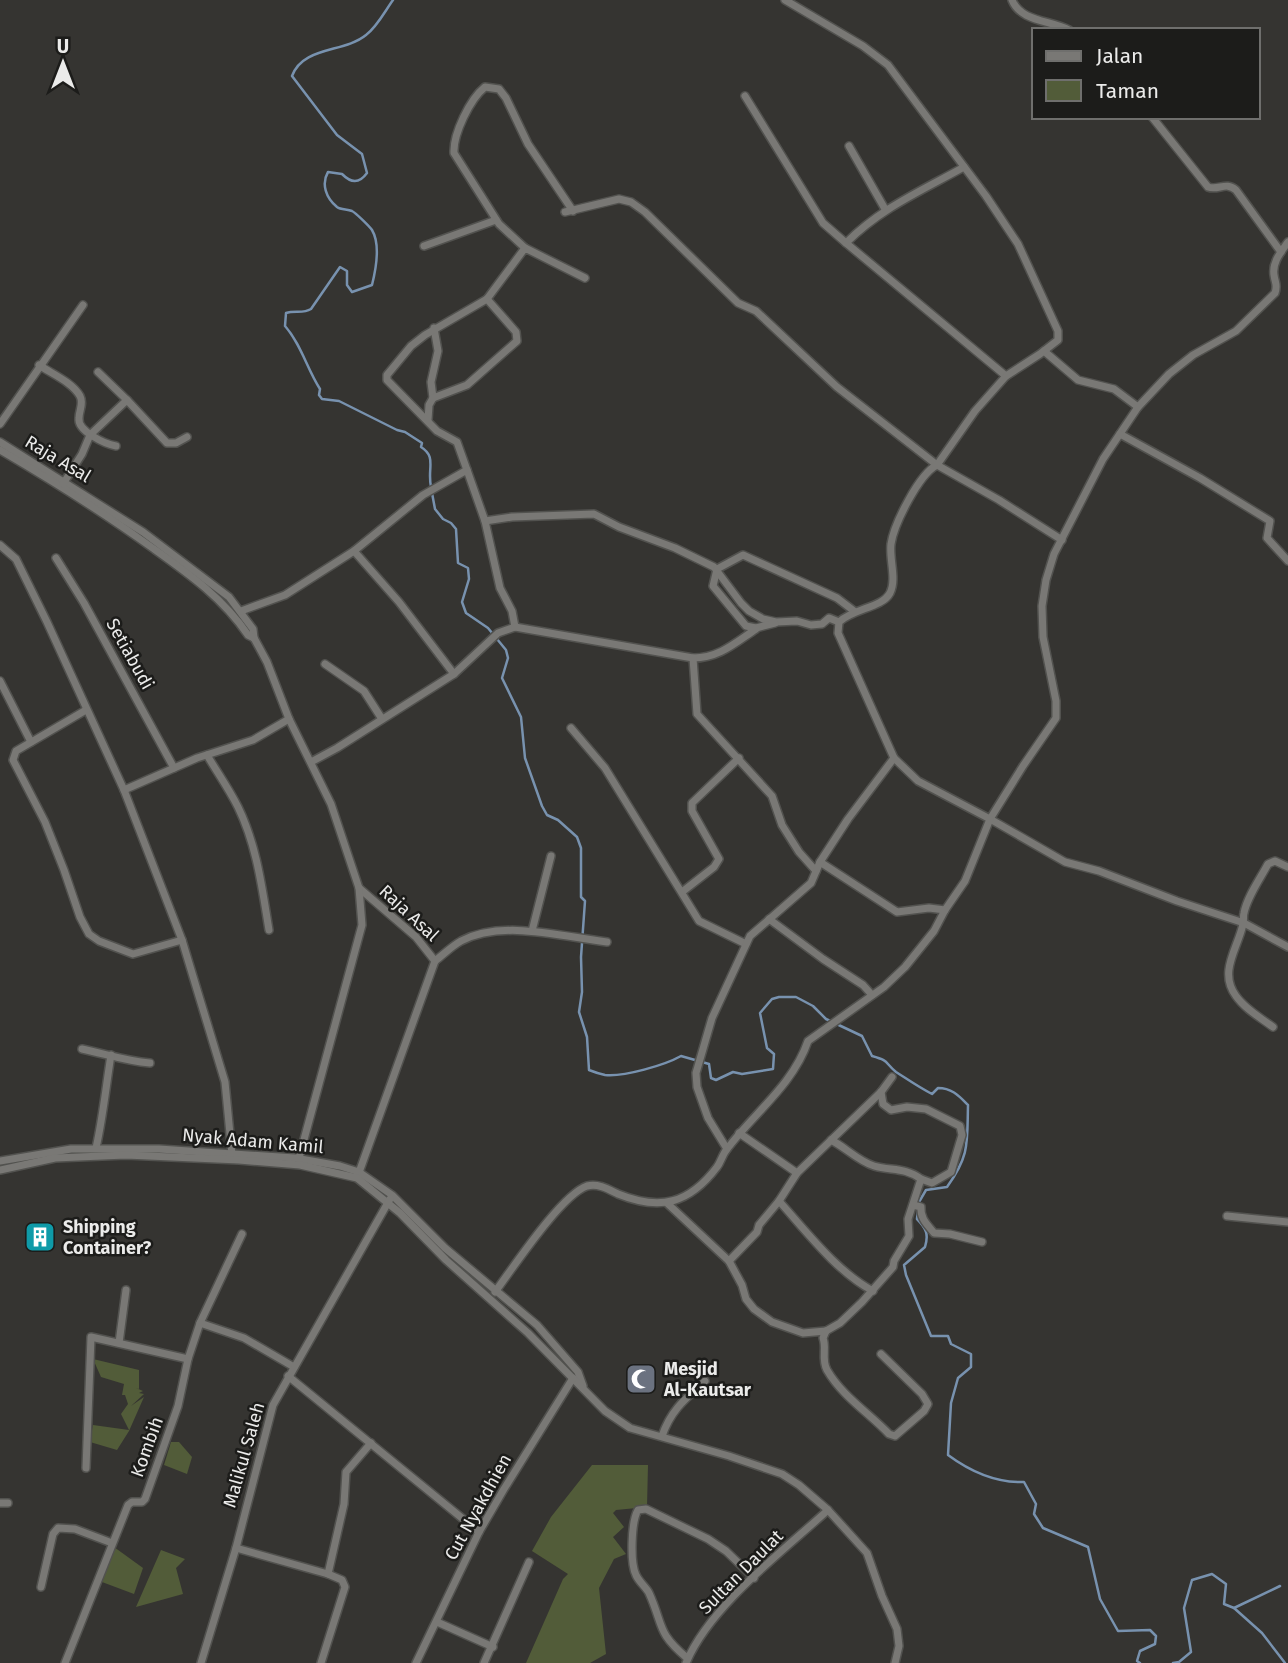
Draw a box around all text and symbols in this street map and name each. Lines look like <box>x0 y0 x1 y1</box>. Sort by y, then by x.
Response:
north arrow <box>28 28 98 98</box>
legend <box>1032 28 1260 119</box>
text: U <box>57 35 69 58</box>
text: Jalan <box>1096 43 1143 69</box>
text: Taman <box>1096 78 1159 104</box>
street label: Raja Asal <box>21 431 95 487</box>
street label: Setiabudi <box>101 615 159 693</box>
street label: Raja Asal <box>375 880 443 946</box>
street label: Nyak Adam Kamil <box>181 1124 325 1158</box>
place label: Shipping Container? <box>63 1216 152 1259</box>
building icon: Shipping Container? <box>23 1220 57 1254</box>
place label: Mesjid Al-Kautsar <box>663 1358 752 1401</box>
mosque icon: Mesjid Al-Kautsar <box>624 1362 658 1396</box>
street label: Malikul Saleh <box>218 1400 270 1510</box>
street label: Kombih <box>126 1414 168 1480</box>
street label: Cut Nyakdhien <box>440 1450 516 1564</box>
street label: Sultan Daulat <box>694 1525 788 1619</box>

